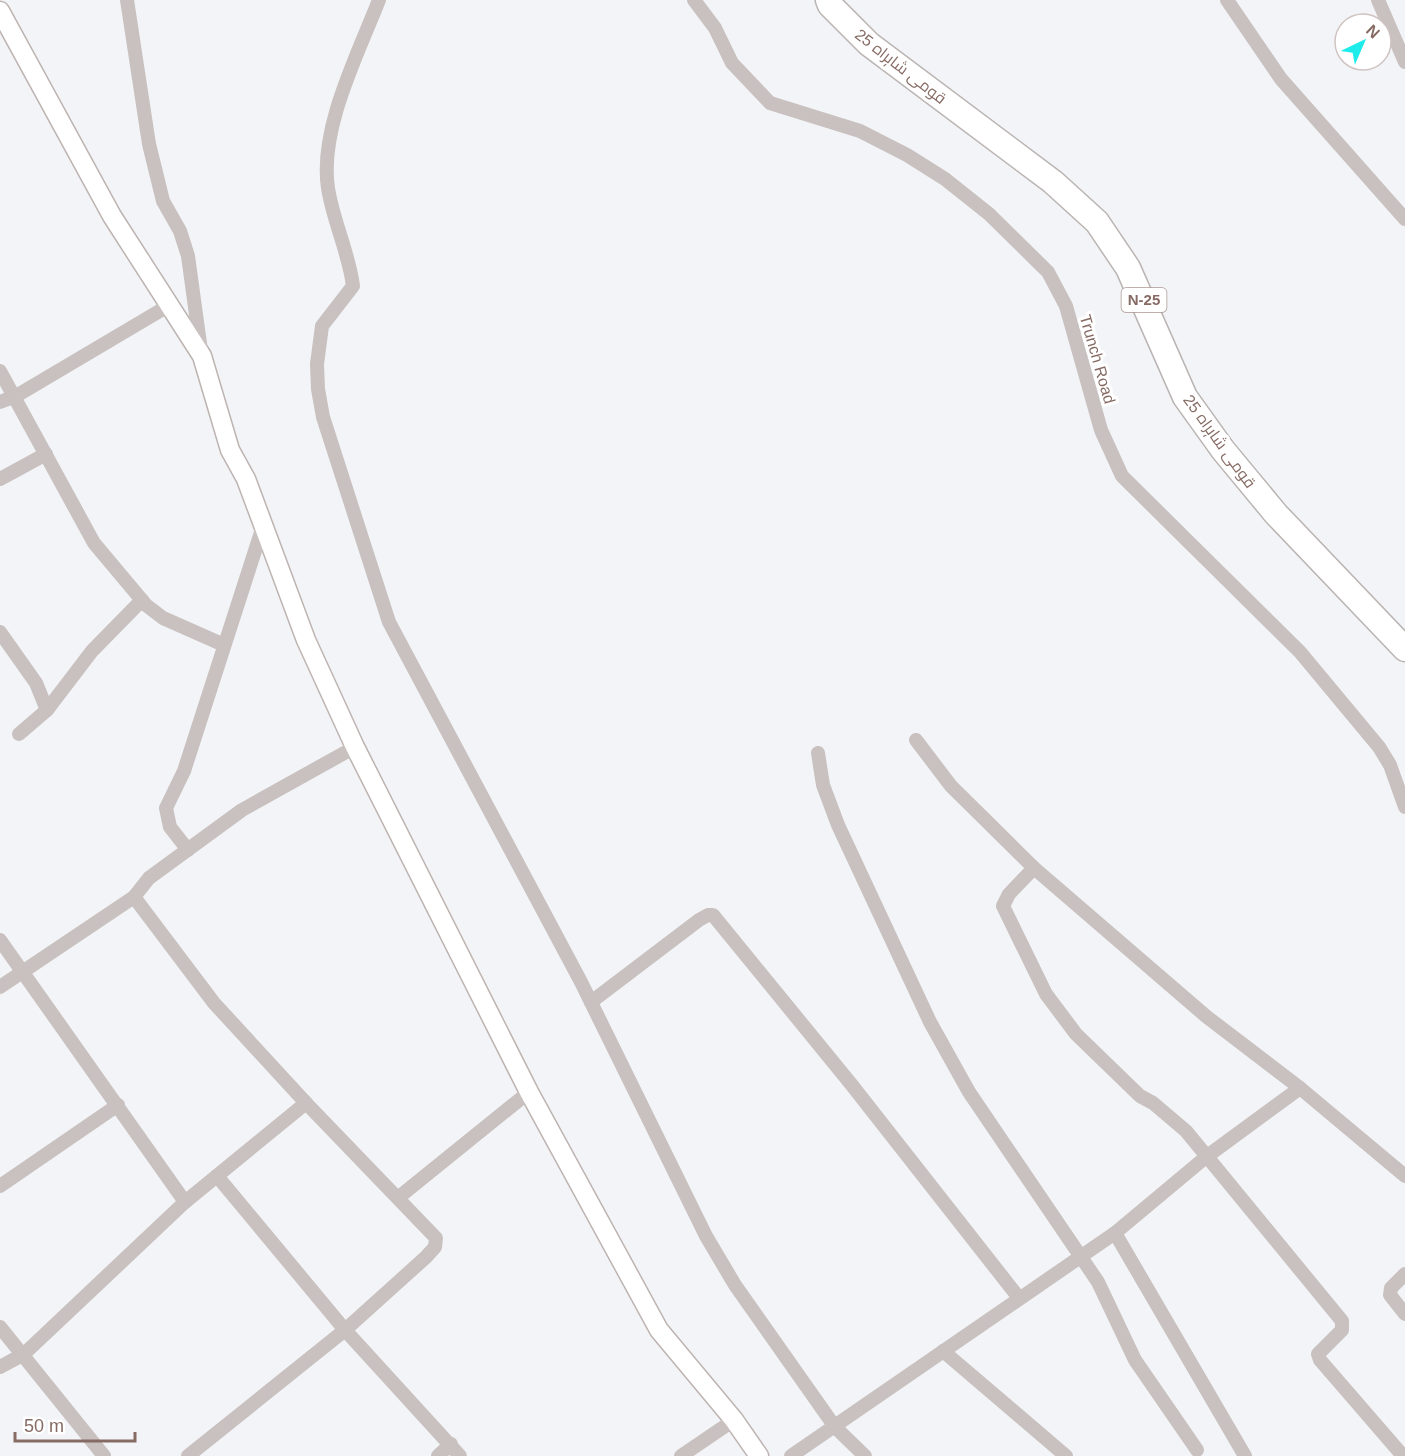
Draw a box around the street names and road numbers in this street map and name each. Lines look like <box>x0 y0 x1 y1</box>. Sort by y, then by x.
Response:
street label: قومی شاہراہ 25 <box>851 26 950 109</box>
road number: N-25 <box>1122 288 1166 312</box>
street label: Trunch Road <box>1077 313 1118 406</box>
street label: قومی شاہراہ 25 <box>1179 391 1259 492</box>

